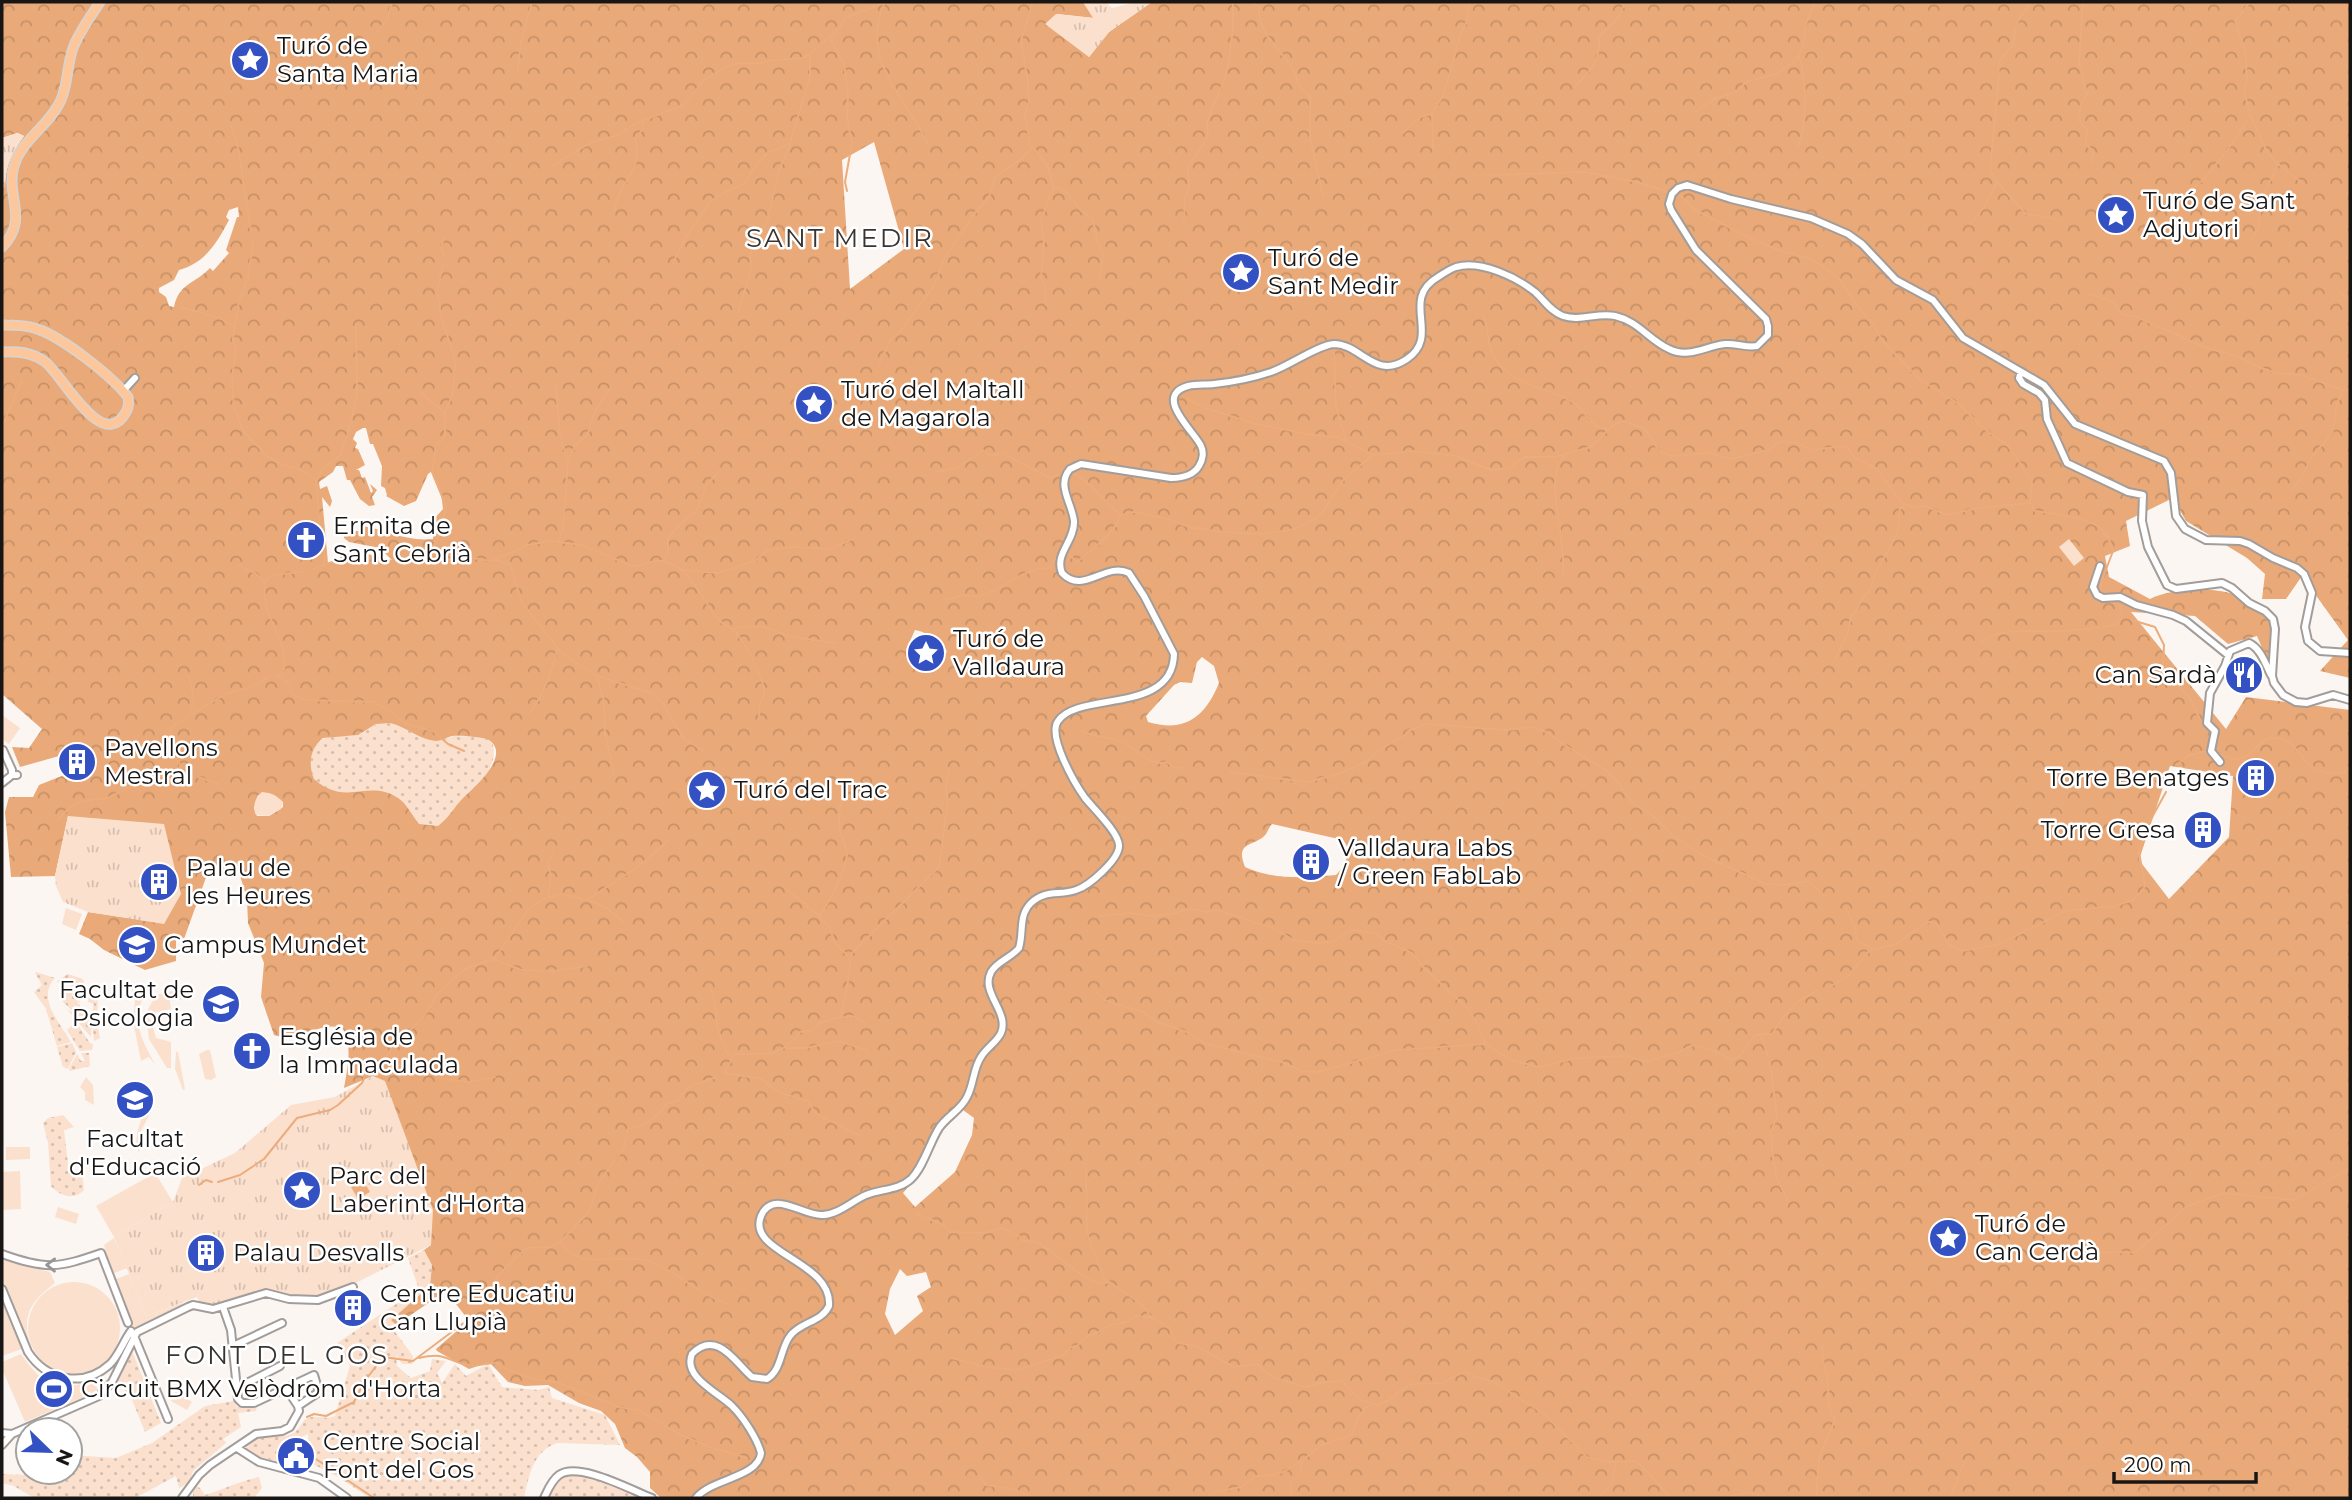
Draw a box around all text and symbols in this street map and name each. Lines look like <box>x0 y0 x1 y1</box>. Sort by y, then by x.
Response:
place label: Turó de Santa Maria <box>277 31 419 88</box>
place icon: Turó de Santa Maria <box>229 39 271 81</box>
place label: Turó de Sant Adjutori <box>2143 186 2295 243</box>
place icon: Turó de Sant Adjutori <box>2095 194 2137 236</box>
district label: SANT MEDIR <box>746 222 934 254</box>
place label: Turó de Sant Medir <box>1268 243 1399 300</box>
place icon: Turó de Sant Medir <box>1220 251 1262 293</box>
place label: Turó del Maltall de Magarola <box>841 375 1024 432</box>
place icon: Turó del Maltall de Magarola <box>793 383 835 425</box>
place label: Ermita de Sant Cebrià <box>333 511 471 568</box>
church icon: Ermita de Sant Cebrià <box>285 519 327 561</box>
place label: Turó de Valldaura <box>953 624 1065 681</box>
place icon: Turó de Valldaura <box>905 632 947 674</box>
restaurant icon: Can Sardà <box>2223 654 2265 696</box>
place label: Can Sardà <box>2095 660 2217 689</box>
place label: Pavellons Mestral <box>104 733 218 790</box>
building icon: Pavellons Mestral <box>56 741 98 783</box>
building icon: Torre Benatges <box>2235 757 2277 799</box>
place label: Torre Benatges <box>2047 763 2229 792</box>
place icon: Turó del Trac <box>686 769 728 811</box>
place label: Turó del Trac <box>734 775 888 804</box>
building icon: Torre Gresa <box>2182 809 2224 851</box>
place label: Torre Gresa <box>2041 815 2176 844</box>
place label: Valldaura Labs / Green FabLab <box>1337 833 1521 890</box>
building icon: Valldaura Labs / Green FabLab <box>1290 841 1332 883</box>
place label: Palau de les Heures <box>186 853 311 910</box>
building icon: Palau de les Heures <box>138 861 180 903</box>
school or university icon: Campus Mundet <box>116 924 158 966</box>
place label: Campus Mundet <box>164 930 367 959</box>
place label: Facultat de Psicologia <box>59 975 194 1032</box>
school or university icon: Facultat de Psicologia <box>200 983 242 1025</box>
place label: Església de la Immaculada <box>279 1022 459 1079</box>
church icon: Església de la Immaculada <box>231 1030 273 1072</box>
school or university icon: Facultat d'Educació <box>114 1079 156 1121</box>
place label: Facultat d'Educació <box>69 1124 201 1181</box>
place label: Parc del Laberint d'Horta <box>329 1161 525 1218</box>
place icon: Parc del Laberint d'Horta <box>281 1169 323 1211</box>
place label: Turó de Can Cerdà <box>1975 1209 2099 1266</box>
place icon: Turó de Can Cerdà <box>1927 1217 1969 1259</box>
building icon: Palau Desvalls <box>185 1232 227 1274</box>
place label: Palau Desvalls <box>233 1238 404 1267</box>
one-way arrow <box>46 1257 56 1273</box>
place label: Centre Educatiu Can Llupià <box>380 1279 575 1336</box>
building icon: Centre Educatiu Can Llupià <box>332 1287 374 1329</box>
district label: FONT DEL GOS <box>165 1339 389 1371</box>
sports icon: Circuit BMX Velòdrom d'Horta <box>33 1368 75 1410</box>
place label: Circuit BMX Velòdrom d'Horta <box>81 1374 441 1403</box>
north arrow <box>14 1416 84 1486</box>
place label: Centre Social Font del Gos <box>323 1427 480 1484</box>
public building icon: Centre Social Font del Gos <box>275 1435 317 1477</box>
scale bar <box>2114 1440 2256 1484</box>
text: N <box>51 1446 78 1469</box>
text: 200 m <box>2124 1452 2191 1477</box>

